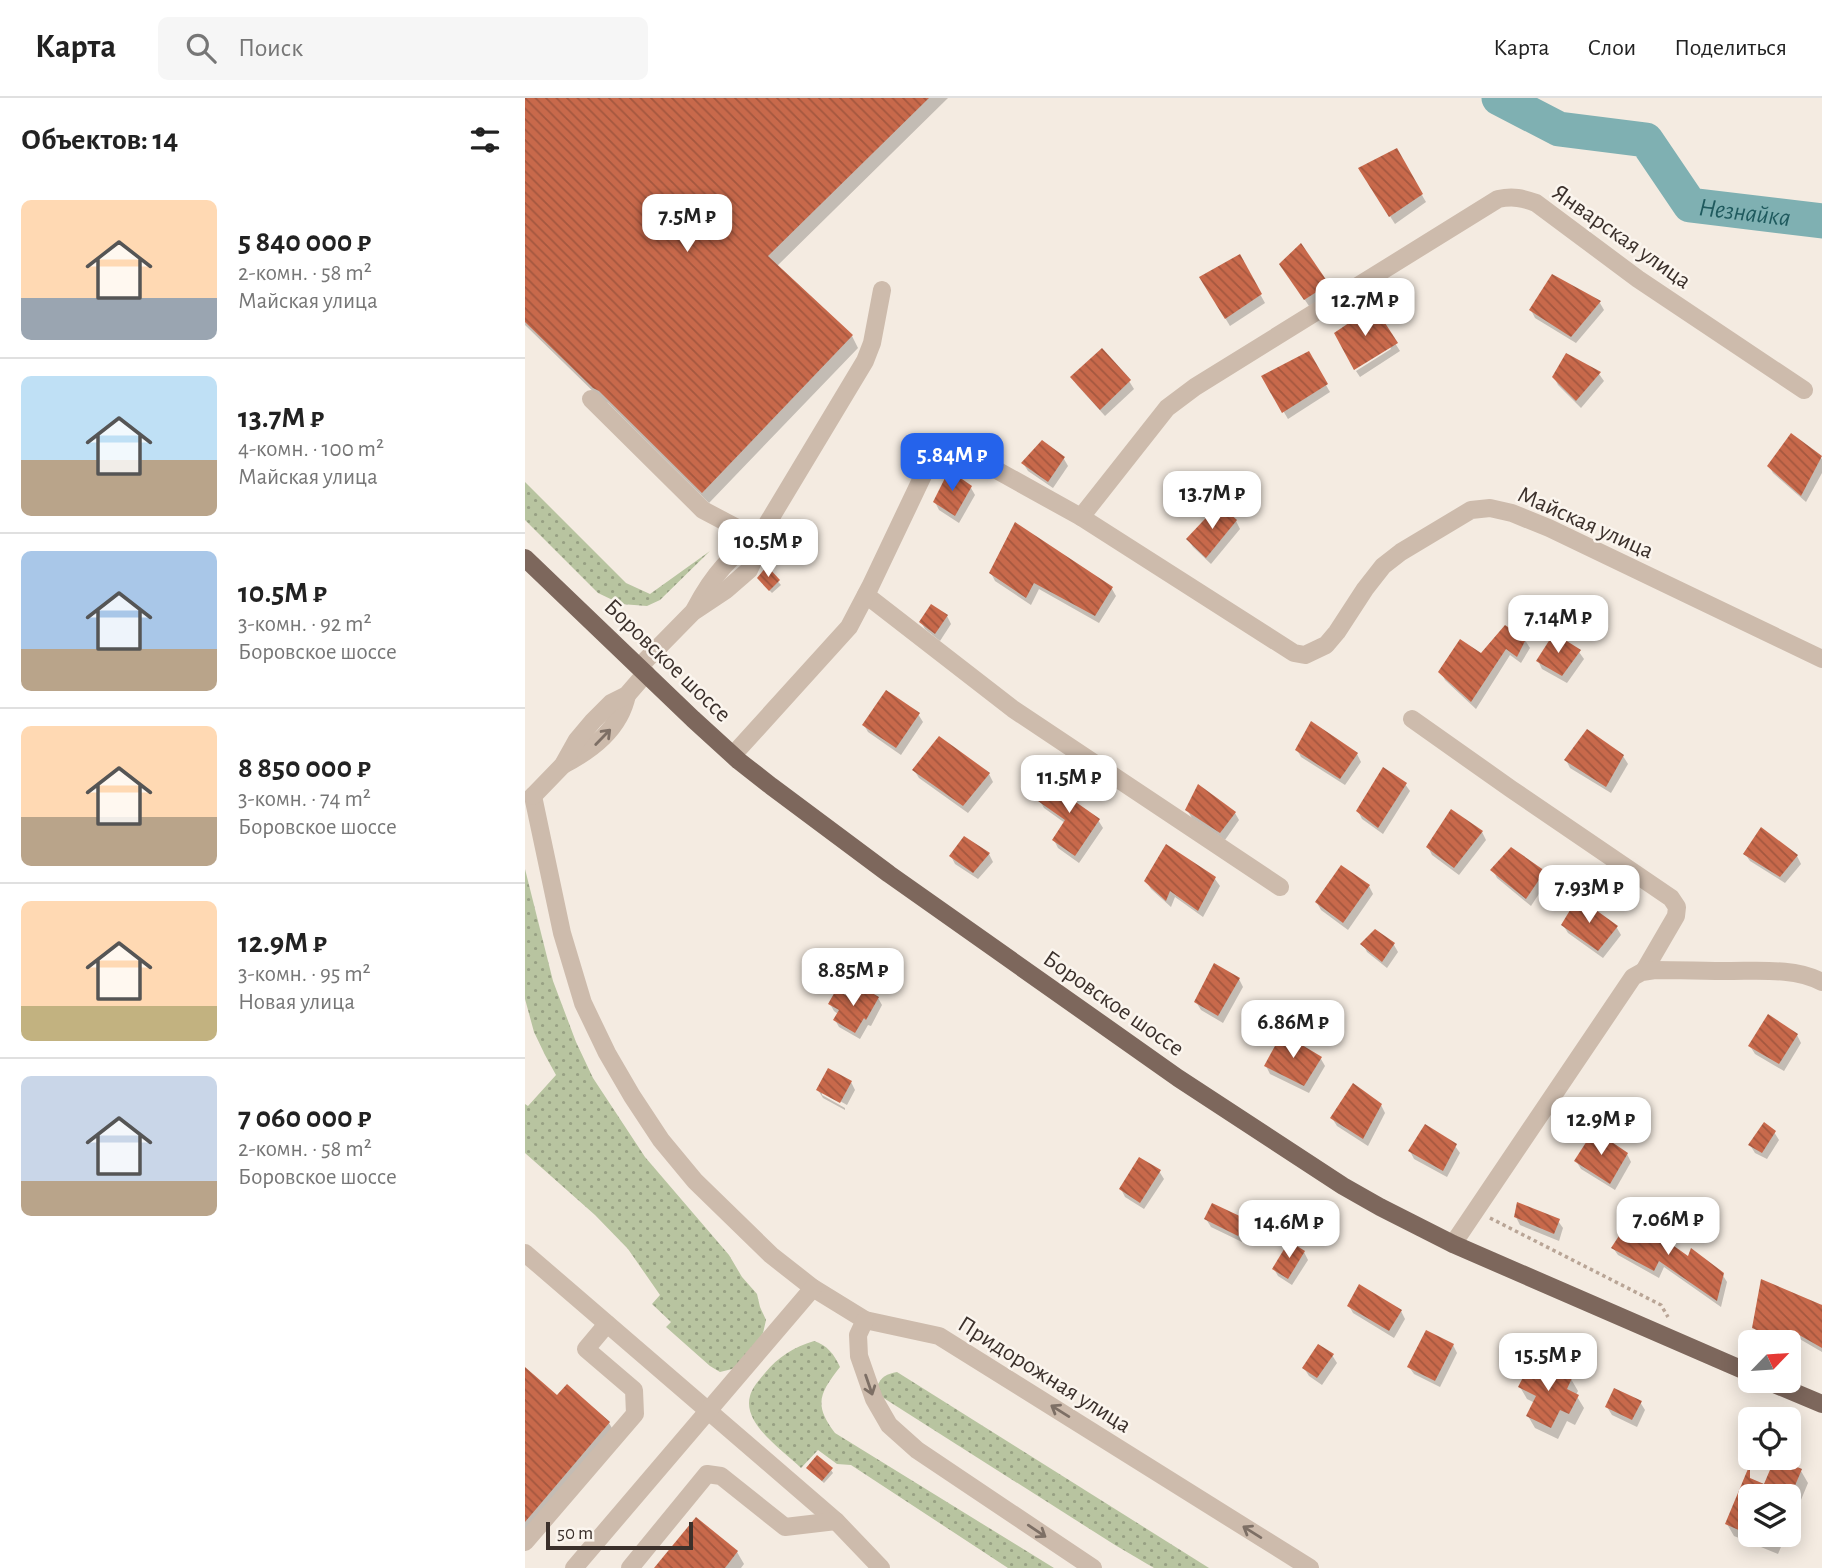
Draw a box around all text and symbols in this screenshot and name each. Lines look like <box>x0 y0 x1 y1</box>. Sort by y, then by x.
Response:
search box <box>158 17 648 80</box>
icon: search <box>182 29 220 67</box>
text: Карта <box>35 31 116 64</box>
text: Поиск <box>238 35 303 61</box>
text: Карта <box>1493 36 1549 60</box>
text: Слои <box>1587 36 1636 60</box>
text: Поделиться <box>1674 36 1787 60</box>
icon: filters <box>466 121 504 159</box>
text: Объектов: 14 <box>21 125 178 155</box>
street label: Январская улица <box>1548 180 1695 294</box>
pin: 7.5M ₽ <box>630 194 744 254</box>
water label: Незнайка <box>1697 194 1792 231</box>
text: 7.5M ₽ <box>658 205 716 228</box>
text: 5 840 000 ₽ <box>238 227 371 257</box>
icon: home <box>77 228 161 312</box>
text: 2-комн. · 58 m² <box>238 262 372 285</box>
pin: 12.7M ₽ <box>1300 278 1430 338</box>
text: 12.7M ₽ <box>1332 289 1398 312</box>
text: Майская улица <box>238 290 378 313</box>
text: 13.7M ₽ <box>238 403 324 433</box>
icon: home <box>77 404 161 488</box>
pin: 5.84M ₽ <box>887 434 1017 493</box>
text: 4-комн. · 100 m² <box>238 438 384 461</box>
text: 5.84M ₽ <box>917 444 987 467</box>
text: Майская улица <box>238 466 378 489</box>
pin: 13.7M ₽ <box>1147 472 1277 531</box>
text: 13.7M ₽ <box>1179 482 1245 505</box>
street label: Майская улица <box>1514 482 1657 564</box>
pin: 10.5M ₽ <box>703 519 833 579</box>
text: 10.5M ₽ <box>734 530 802 553</box>
text: 10.5M ₽ <box>238 578 327 608</box>
icon: home <box>77 579 161 663</box>
street label: Боровское шоссе <box>599 595 735 727</box>
pin: 7.14M ₽ <box>1493 596 1623 655</box>
text: 7.14M ₽ <box>1524 606 1592 629</box>
text: 3-комн. · 92 m² <box>238 613 372 636</box>
text: Боровское шоссе <box>238 641 397 664</box>
one-way arrow <box>595 729 612 746</box>
text: 8 850 000 ₽ <box>238 753 371 783</box>
icon: home <box>77 754 161 838</box>
pin: 11.5M ₽ <box>1004 756 1134 815</box>
text: 11.5M ₽ <box>1037 766 1101 789</box>
text: 3-комн. · 74 m² <box>238 788 371 811</box>
text: Боровское шоссе <box>238 816 397 839</box>
pin: 7.93M ₽ <box>1524 866 1654 925</box>
text: 7.93M ₽ <box>1555 876 1623 899</box>
text: 12.9M ₽ <box>238 928 327 958</box>
icon: home <box>77 929 161 1013</box>
street label: Боровское шоссе <box>1039 946 1188 1061</box>
pin: 8.85M ₽ <box>788 948 918 1008</box>
text: 8.85M ₽ <box>818 959 888 982</box>
text: 3-комн. · 95 m² <box>238 963 371 986</box>
text: Новая улица <box>238 991 355 1014</box>
pin: 6.86M ₽ <box>1228 1000 1358 1060</box>
text: 6.86M ₽ <box>1257 1011 1329 1034</box>
pin: 12.9M ₽ <box>1536 1098 1666 1157</box>
text: 7 060 000 ₽ <box>238 1103 371 1133</box>
icon: home <box>77 1104 161 1188</box>
text: 12.9M ₽ <box>1567 1108 1635 1131</box>
text: 2-комн. · 58 m² <box>238 1138 372 1161</box>
text: Боровское шоссе <box>238 1166 397 1189</box>
pin: 7.06M ₽ <box>1603 1198 1733 1257</box>
pin: 14.6M ₽ <box>1224 1200 1354 1260</box>
text: 7.06M ₽ <box>1633 1208 1703 1231</box>
text: 14.6M ₽ <box>1255 1211 1323 1234</box>
street label: Придорожная улица <box>954 1312 1135 1438</box>
north arrow <box>1738 1330 1801 1393</box>
map controls <box>1738 1330 1801 1547</box>
pin: 15.5M ₽ <box>1483 1334 1613 1393</box>
text: 15.5M ₽ <box>1515 1344 1581 1367</box>
one-way arrow <box>864 1374 876 1396</box>
one-way arrow <box>1050 1404 1070 1418</box>
button: locate <box>1738 1407 1801 1470</box>
button: layers <box>1738 1484 1801 1547</box>
scale bar <box>546 1519 693 1551</box>
text: 50 m <box>557 1524 593 1543</box>
one-way arrow <box>1027 1524 1047 1538</box>
one-way arrow <box>1243 1524 1263 1538</box>

